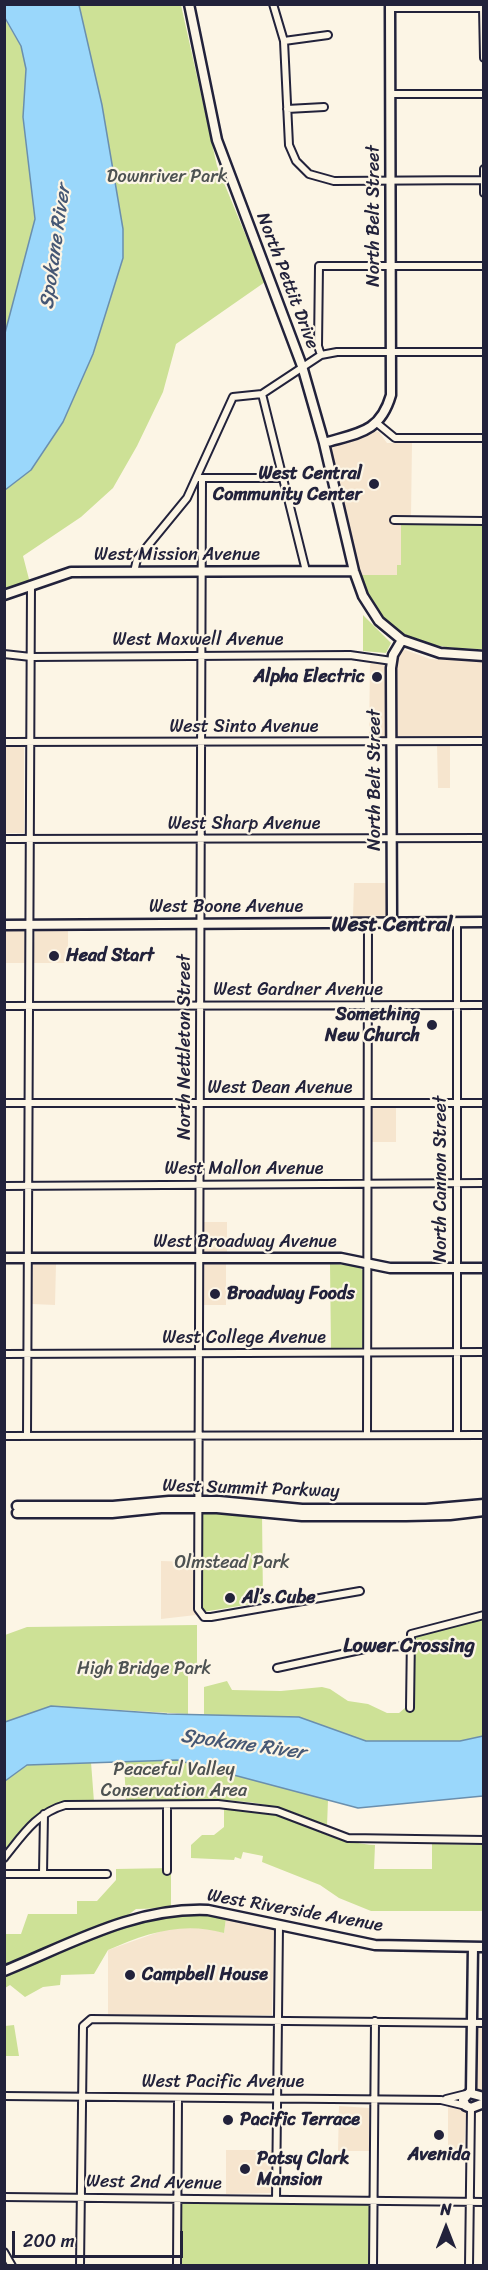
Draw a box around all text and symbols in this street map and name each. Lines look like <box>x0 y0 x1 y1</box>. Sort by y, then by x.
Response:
street label: North Belt Street <box>363 145 385 287</box>
park label: Downriver Park <box>107 166 227 188</box>
water label: Spokane River <box>35 183 77 311</box>
street label: North Pettit Drive <box>251 210 323 352</box>
place label: West Central Community Center <box>213 463 362 506</box>
marker: West Central Community Center <box>367 477 381 491</box>
street label: West Mission Avenue <box>94 544 260 566</box>
street label: West Maxwell Avenue <box>113 629 283 651</box>
place label: Alpha Electric <box>253 666 365 688</box>
marker: Alpha Electric <box>370 670 384 684</box>
street label: North Belt Street <box>364 709 386 851</box>
street label: West Sinto Avenue <box>169 716 319 738</box>
street label: West Sharp Avenue <box>168 813 320 835</box>
street label: West Boone Avenue <box>149 896 303 918</box>
district label: West Central <box>332 913 452 939</box>
place label: Head Start <box>66 945 154 967</box>
marker: Head Start <box>47 949 61 963</box>
street label: North Nettleton Street <box>174 954 196 1140</box>
street label: West Gardner Avenue <box>213 979 383 1001</box>
place label: Something New Church <box>325 1004 420 1046</box>
marker: Something New Church <box>425 1018 439 1032</box>
street label: West Dean Avenue <box>208 1077 352 1099</box>
street label: North Cannon Street <box>430 1096 452 1262</box>
street label: West Mallon Avenue <box>165 1158 323 1180</box>
street label: West Broadway Avenue <box>153 1231 337 1253</box>
place label: Broadway Foods <box>227 1283 355 1305</box>
marker: Broadway Foods <box>208 1287 222 1301</box>
street label: West College Avenue <box>162 1327 326 1349</box>
street label: West Summit Parkway <box>162 1475 340 1503</box>
park label: Olmstead Park <box>174 1552 290 1574</box>
place label: Al’s Cube <box>242 1587 316 1609</box>
marker: Al’s Cube <box>223 1591 237 1605</box>
district label: Lower Crossing <box>343 1635 475 1659</box>
park label: High Bridge Park <box>77 1658 211 1680</box>
water label: Spokane River <box>179 1724 307 1766</box>
park label: Peaceful Valley Conservation Area <box>101 1759 247 1802</box>
street label: West Riverside Avenue <box>205 1885 385 1937</box>
place label: Campbell House <box>142 1964 268 1986</box>
marker: Campbell House <box>123 1968 137 1982</box>
street label: West Pacific Avenue <box>142 2071 304 2093</box>
place label: Pacific Terrace <box>240 2109 360 2131</box>
marker: Pacific Terrace <box>221 2113 235 2127</box>
marker: Avenida <box>432 2128 446 2142</box>
place label: Avenida <box>408 2144 470 2166</box>
place label: Patsy Clark Mansion <box>257 2148 349 2190</box>
marker: Patsy Clark Mansion <box>238 2162 252 2176</box>
street label: West 2nd Avenue <box>86 2171 222 2195</box>
text: N <box>440 2195 452 2224</box>
north arrow <box>416 2198 476 2258</box>
scale bar <box>15 2219 186 2257</box>
text: 200 m <box>23 2225 75 2257</box>

